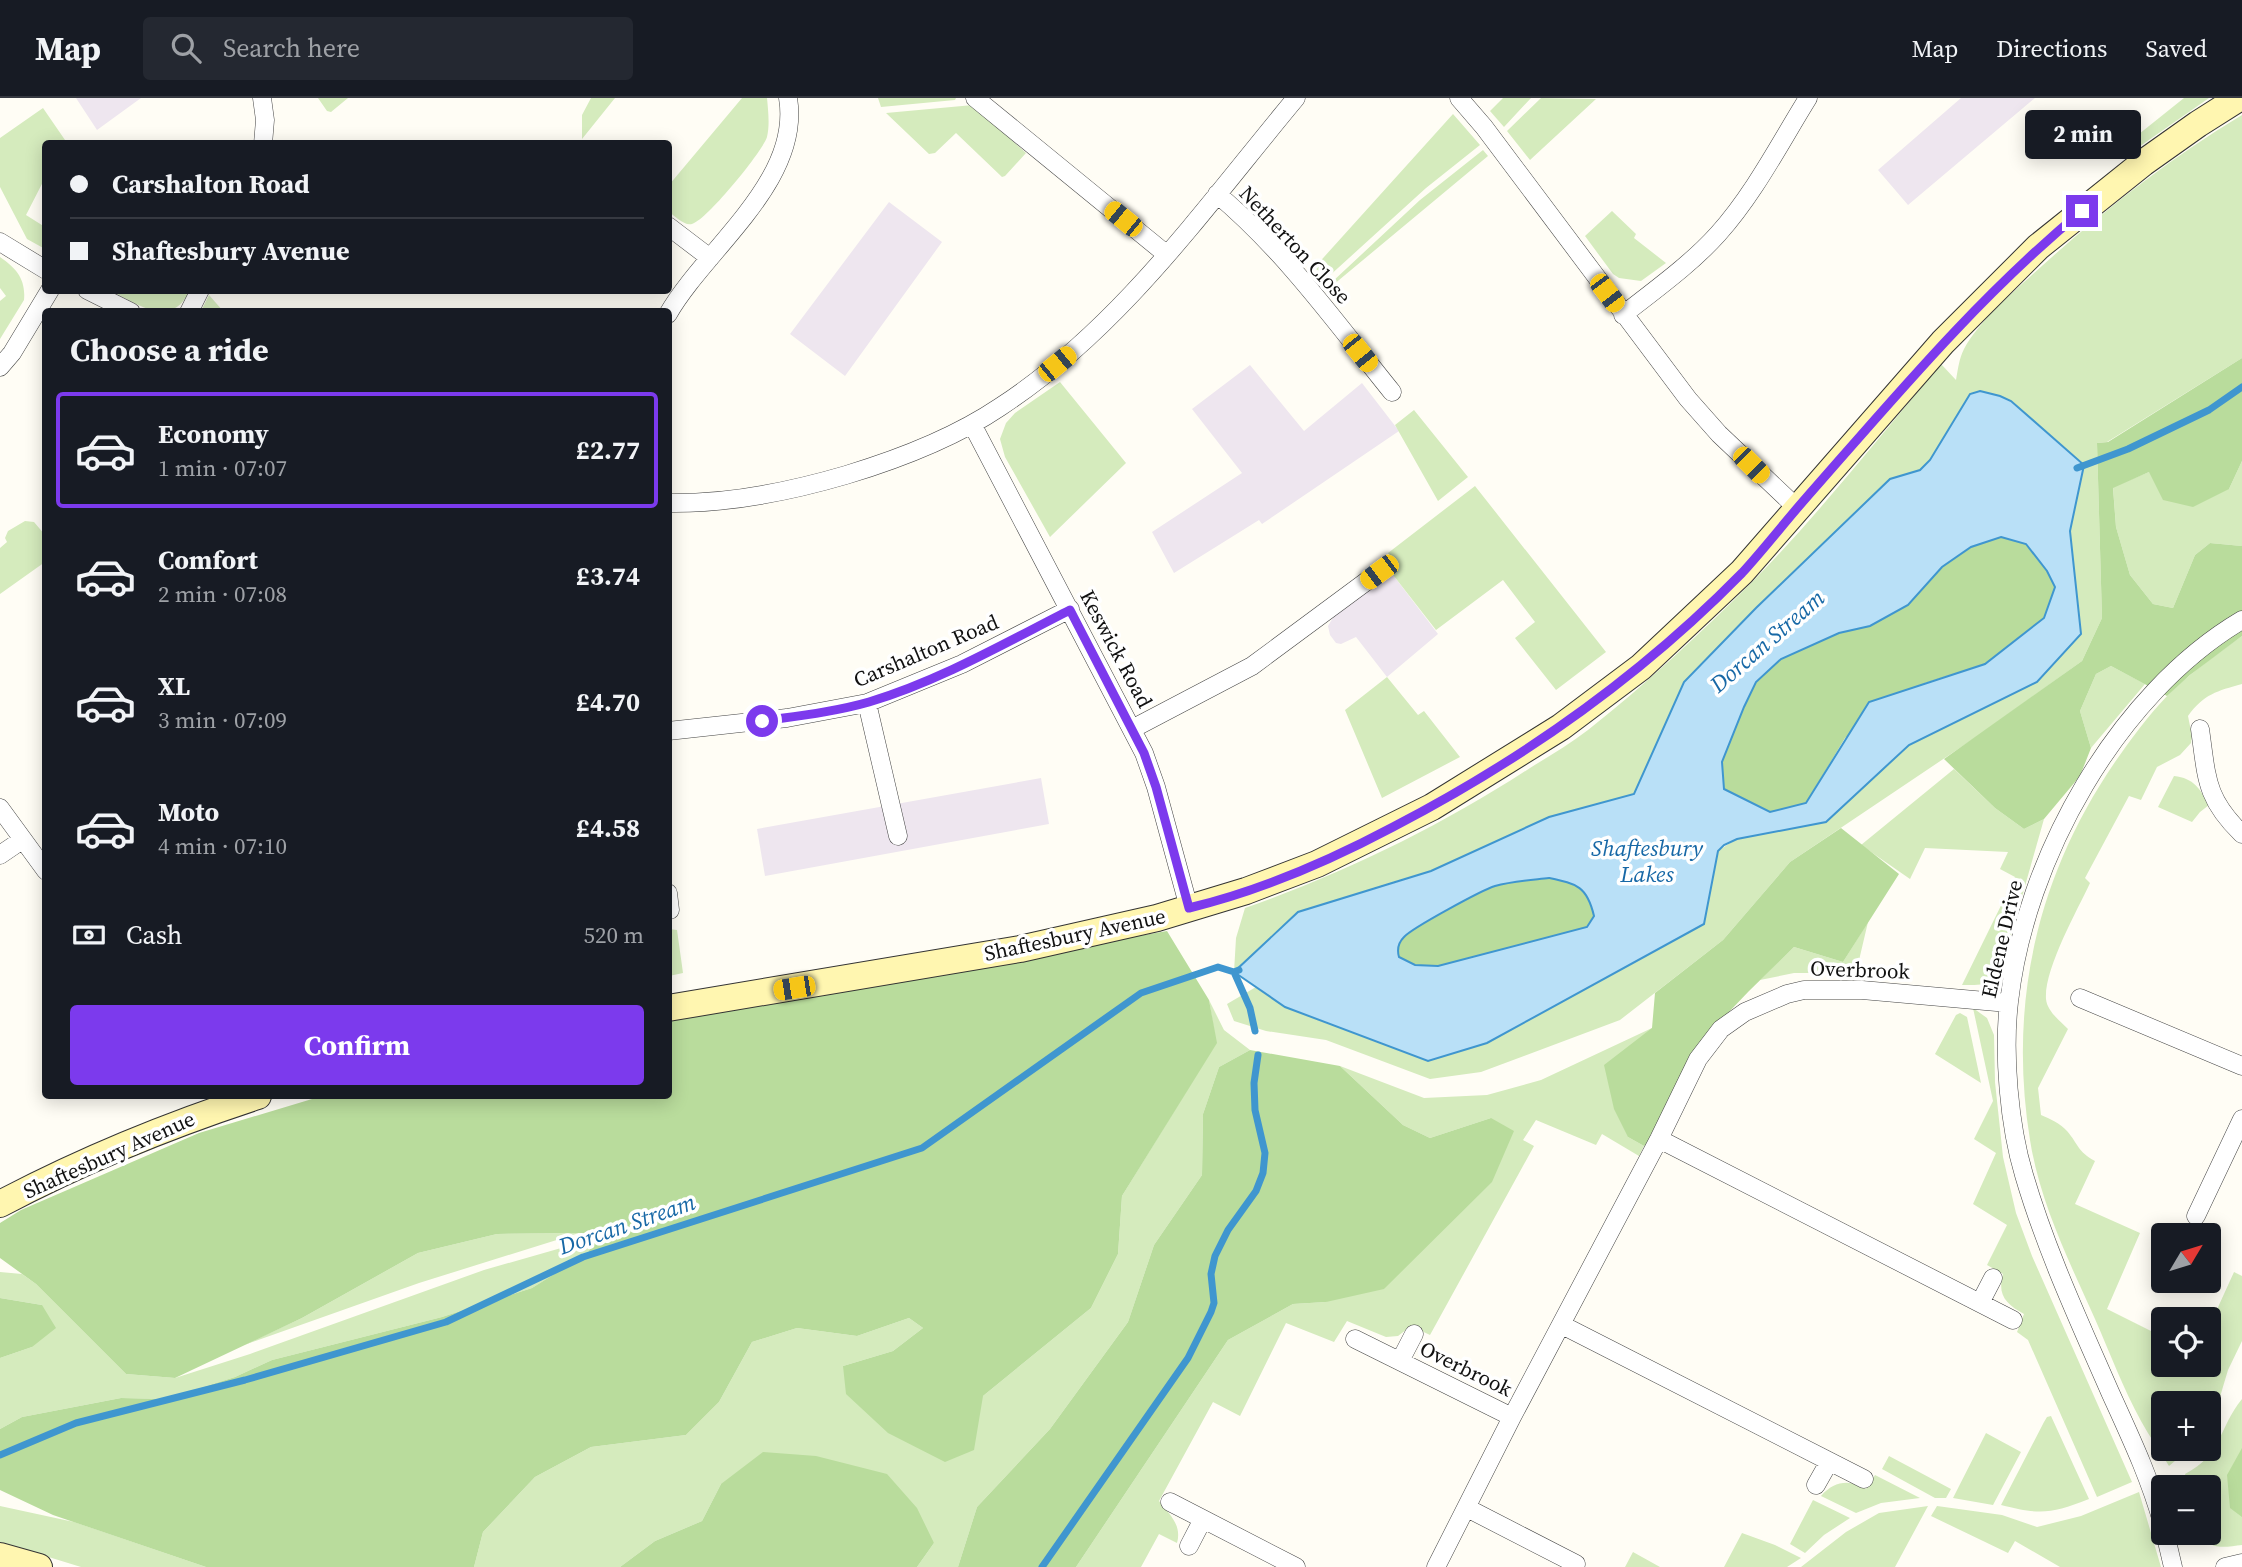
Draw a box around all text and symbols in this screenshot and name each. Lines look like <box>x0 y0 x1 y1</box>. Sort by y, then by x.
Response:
search box <box>143 17 633 80</box>
text: Map <box>35 26 101 71</box>
icon: search <box>167 29 205 67</box>
text: Search here <box>223 30 360 66</box>
text: Map <box>1911 32 1958 65</box>
text: Directions <box>1996 32 2107 65</box>
text: Saved <box>2145 32 2207 65</box>
callout: 2 min <box>2024 109 2140 158</box>
text: 2 min <box>2053 118 2113 150</box>
text: Carshalton Road <box>112 166 310 202</box>
street label: Netherton Close <box>1233 179 1358 310</box>
route end <box>2066 195 2098 227</box>
car <box>1101 198 1146 240</box>
text: Shaftesbury Avenue <box>112 233 349 269</box>
car <box>1586 270 1629 316</box>
text: Choose a ride <box>70 328 269 372</box>
car <box>1339 330 1382 376</box>
car <box>1035 343 1080 385</box>
text: Economy <box>158 416 269 452</box>
icon: car <box>74 419 137 482</box>
text: £2.77 <box>576 432 640 468</box>
car <box>1729 443 1774 487</box>
text: 1 min · 07:07 <box>158 452 287 484</box>
text: Comfort <box>158 542 258 578</box>
icon: car <box>74 545 137 608</box>
car <box>1356 551 1403 593</box>
text: £3.74 <box>576 558 640 594</box>
text: 2 min · 07:08 <box>158 578 287 610</box>
water label: Dorcan Stream <box>1702 582 1831 701</box>
street label: Keswick Road <box>1073 585 1160 713</box>
street label: Carshalton Road <box>849 607 1003 694</box>
text: XL <box>158 668 190 704</box>
icon: car <box>74 671 137 734</box>
text: £4.70 <box>576 684 640 720</box>
text: 3 min · 07:09 <box>158 704 287 736</box>
route start <box>746 705 778 737</box>
text: Moto <box>158 794 219 830</box>
icon: car <box>74 797 137 860</box>
text: £4.58 <box>576 810 640 846</box>
text: 4 min · 07:10 <box>158 830 287 862</box>
water label: Shaftesbury Lakes <box>1591 832 1704 890</box>
street label: Eldene Drive <box>1974 877 2029 1001</box>
street label: Shaftesbury Avenue <box>981 901 1168 968</box>
icon: cash <box>70 916 108 954</box>
text: Cash <box>126 917 182 953</box>
text: 520 m <box>583 919 644 951</box>
street label: Overbrook <box>1810 953 1911 986</box>
car <box>772 974 817 1002</box>
button: Confirm <box>70 1005 644 1085</box>
street label: Shaftesbury Avenue <box>18 1104 199 1205</box>
water label: Dorcan Stream <box>553 1186 700 1263</box>
north arrow <box>2151 1223 2221 1293</box>
map controls <box>2151 1223 2221 1545</box>
button: locate <box>2151 1307 2221 1377</box>
street label: Overbrook <box>1415 1334 1518 1404</box>
button: + <box>2151 1391 2221 1461</box>
button: − <box>2151 1475 2221 1545</box>

